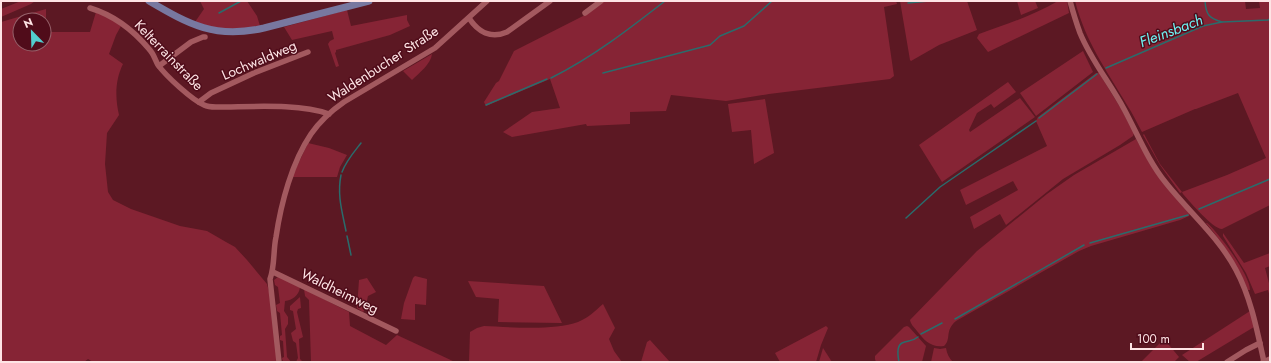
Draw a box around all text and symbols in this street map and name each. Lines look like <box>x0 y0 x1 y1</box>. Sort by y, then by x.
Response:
water label: Fleinsbach <box>1136 9 1206 53</box>
north arrow <box>12 12 52 52</box>
text: N <box>21 14 35 32</box>
street label: Kelterrainstraße <box>130 15 208 95</box>
street label: Waldenbucher Straße <box>324 21 442 107</box>
street label: Lochwaldweg <box>218 35 300 85</box>
street label: Waldheimweg <box>298 264 382 318</box>
scale bar <box>1131 325 1203 351</box>
text: 100 m <box>1137 330 1170 348</box>

